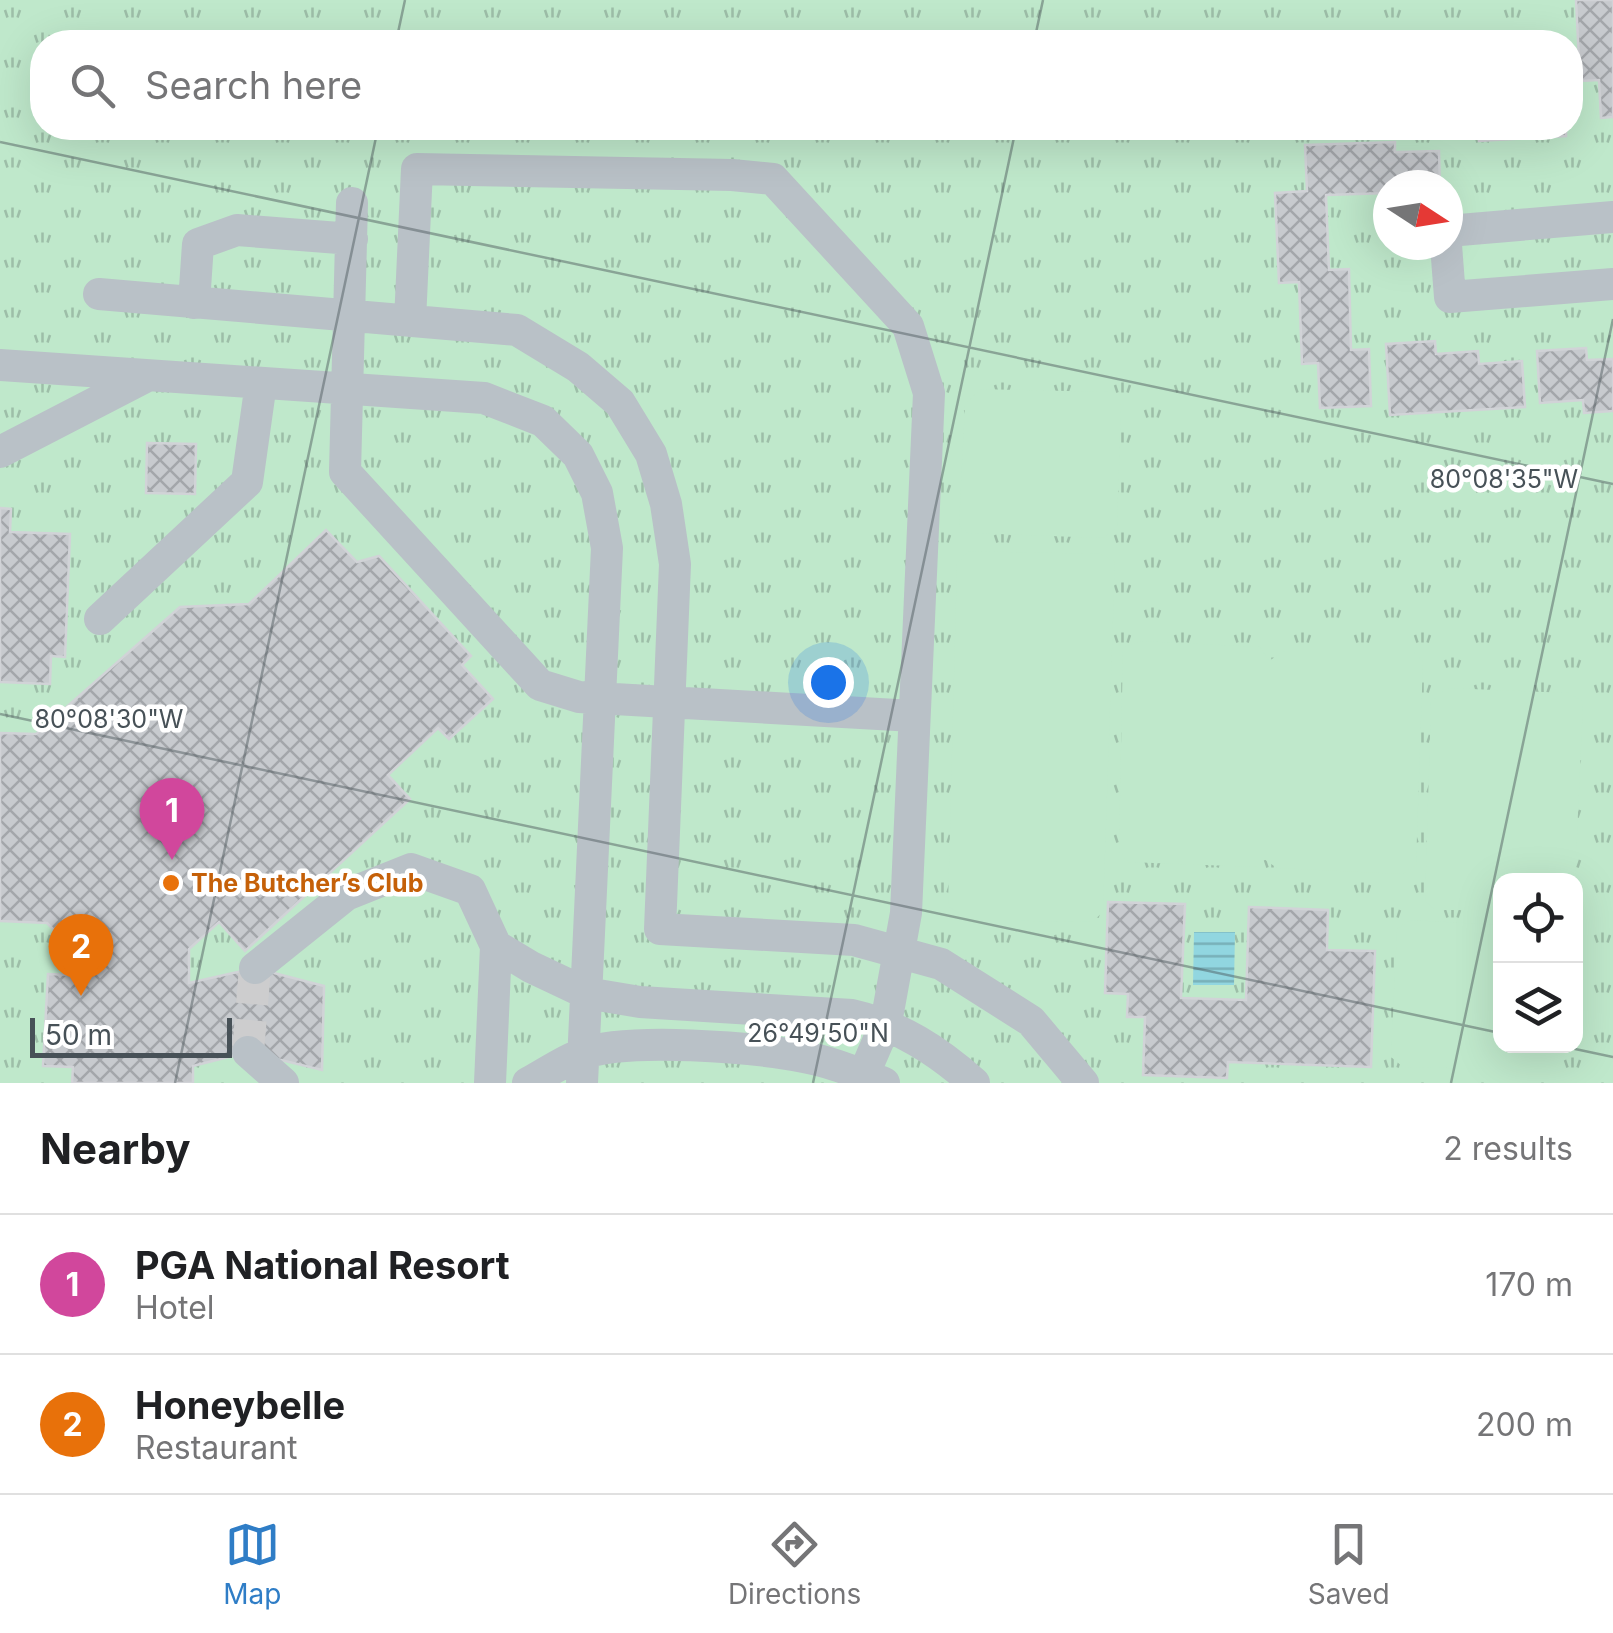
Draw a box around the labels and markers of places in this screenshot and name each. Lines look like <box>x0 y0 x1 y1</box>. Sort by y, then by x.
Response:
pin: 1 <box>140 778 204 860</box>
place label: The Butcher’s Club <box>191 868 423 898</box>
marker: The Butcher’s Club <box>160 872 182 894</box>
pin: 2 <box>48 914 114 996</box>

